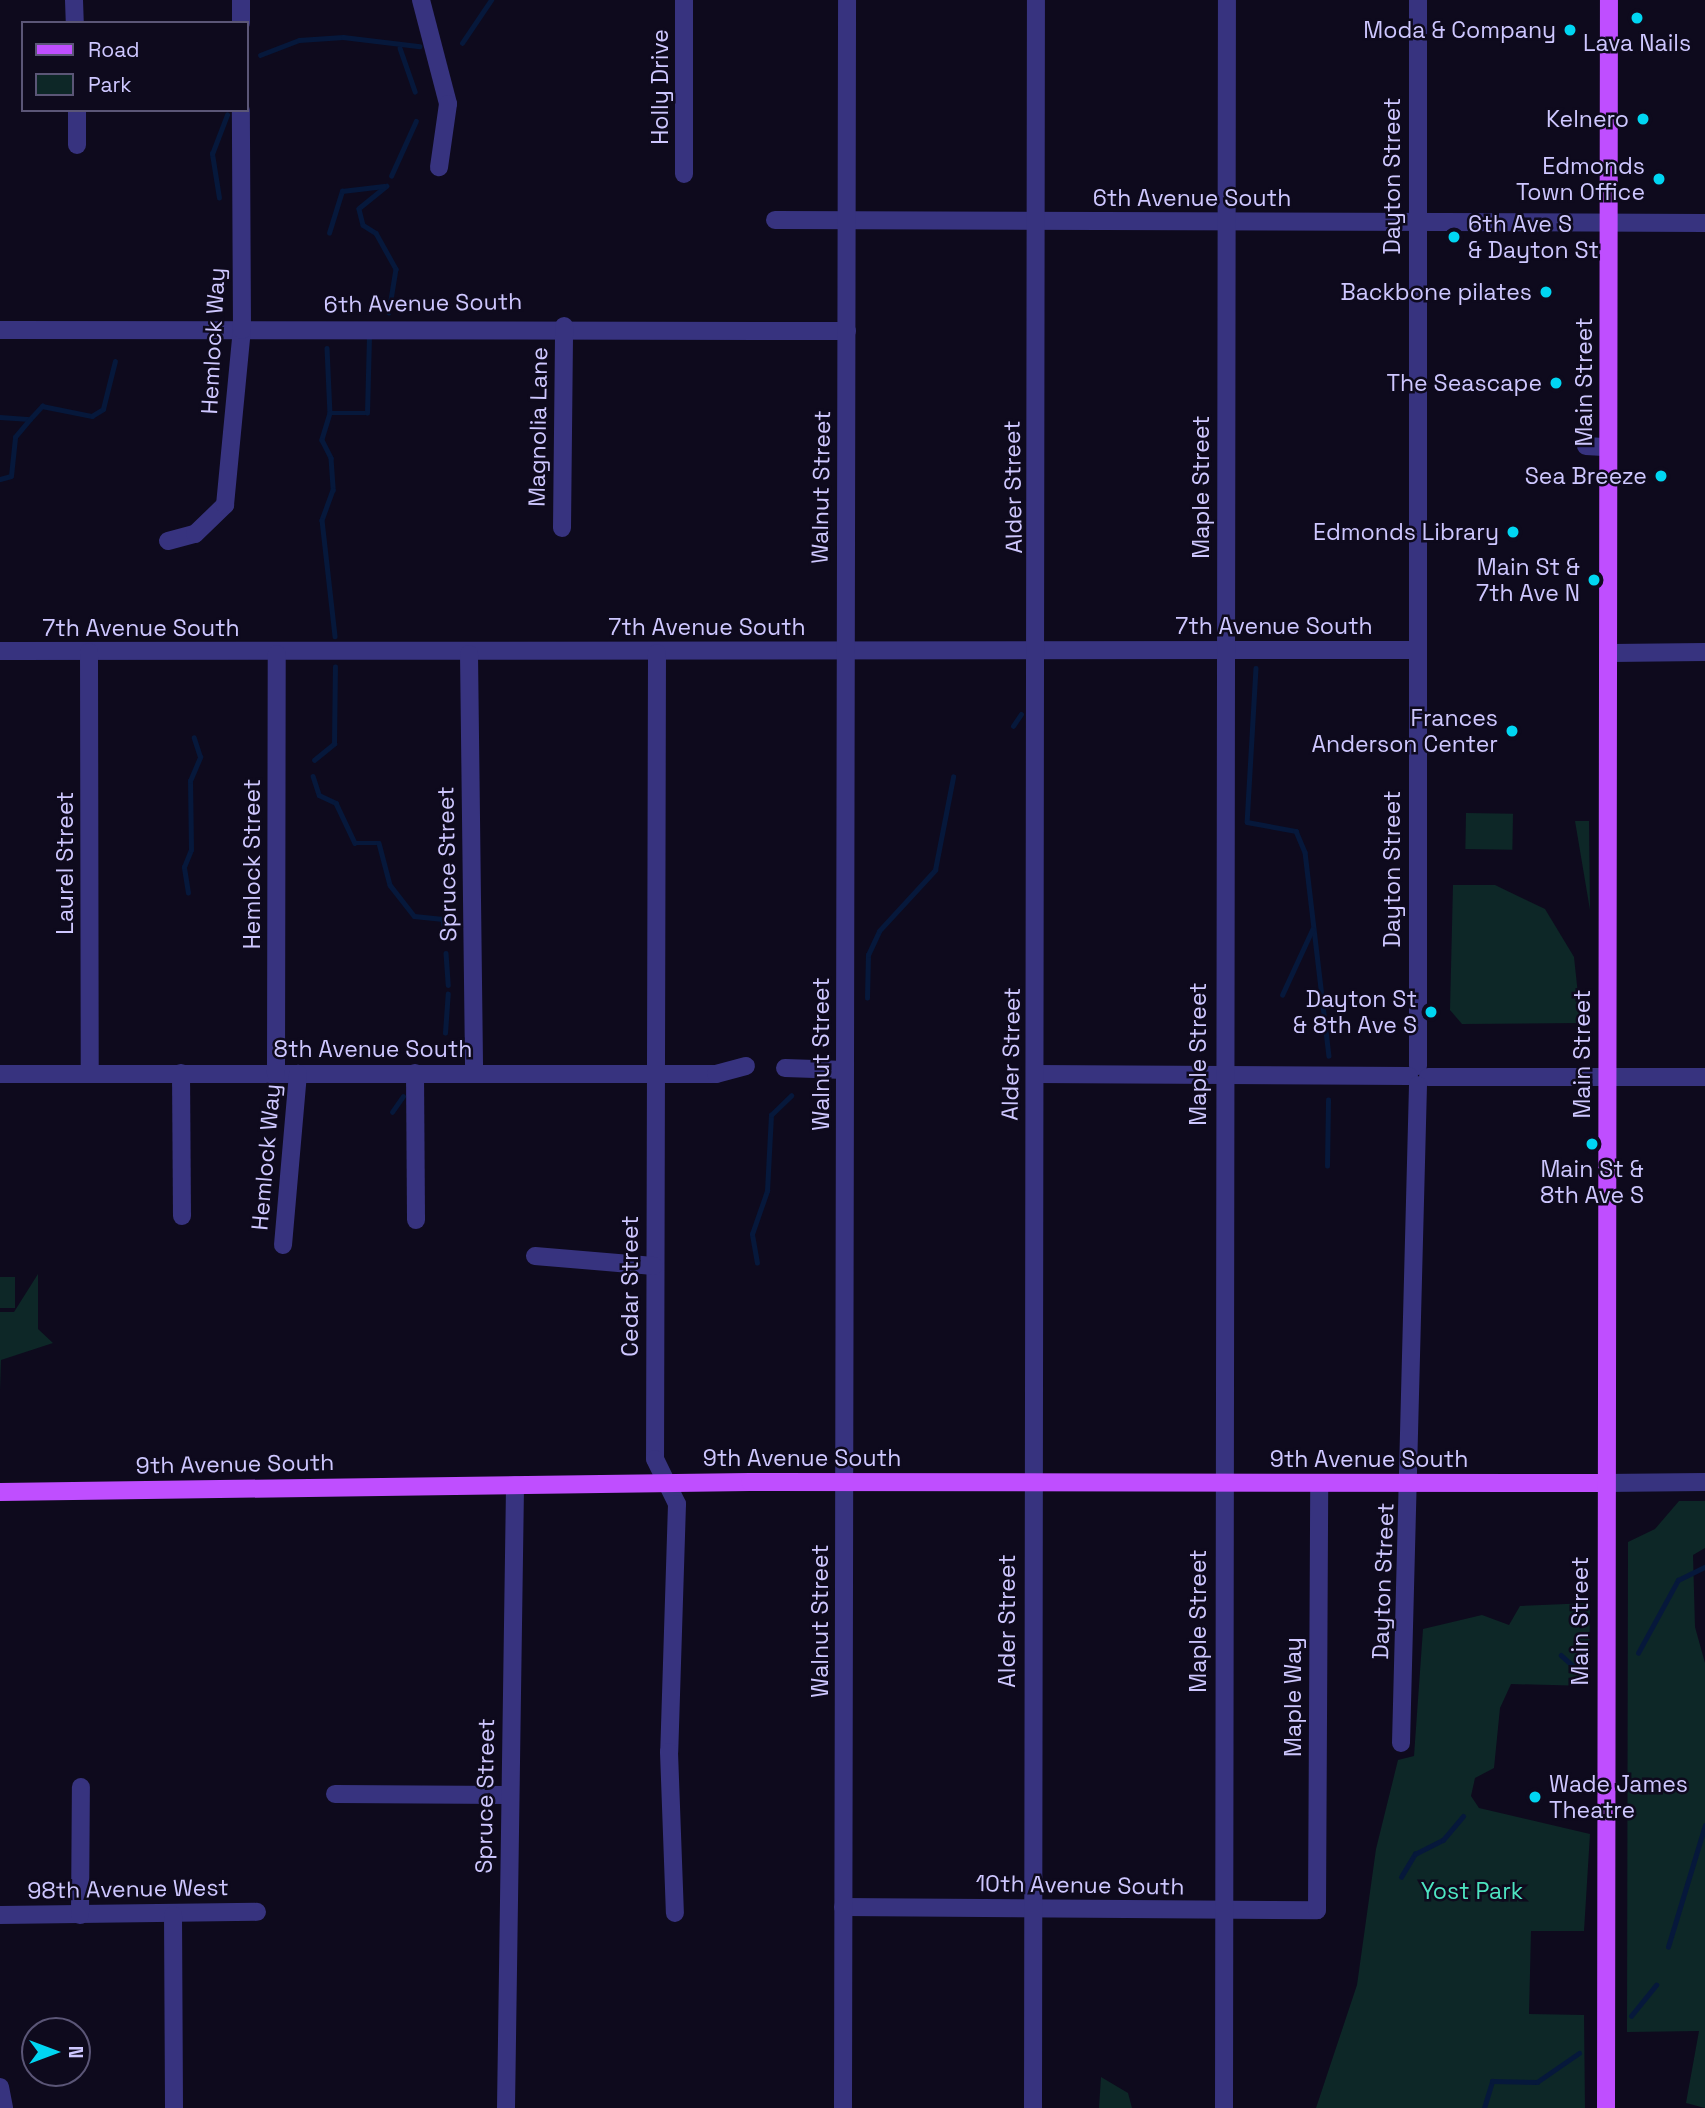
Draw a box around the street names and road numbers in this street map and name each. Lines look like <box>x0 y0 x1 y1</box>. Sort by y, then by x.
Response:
street label: Holly Drive <box>646 29 674 145</box>
street label: Dayton Street <box>1378 98 1406 254</box>
street label: 6th Avenue South <box>1093 184 1291 212</box>
street label: Hemlock Way <box>195 267 231 415</box>
street label: 6th Avenue South <box>323 287 523 319</box>
street label: Main Street <box>1570 317 1598 447</box>
street label: Magnolia Lane <box>523 347 553 507</box>
street label: Walnut Street <box>806 410 836 564</box>
street label: Maple Street <box>1187 415 1215 559</box>
street label: Alder Street <box>998 420 1028 554</box>
street label: 7th Avenue South <box>1175 612 1373 640</box>
street label: 7th Avenue South <box>608 613 806 641</box>
street label: 7th Avenue South <box>42 614 240 642</box>
street label: Hemlock Street <box>238 779 266 949</box>
street label: Spruce Street <box>432 786 462 942</box>
street label: Laurel Street <box>51 791 79 935</box>
street label: Dayton Street <box>1378 791 1406 947</box>
street label: Walnut Street <box>807 977 835 1131</box>
street label: Maple Street <box>1184 982 1212 1126</box>
street label: Alder Street <box>996 987 1026 1121</box>
street label: Main Street <box>1568 989 1596 1119</box>
street label: 8th Avenue South <box>273 1035 473 1063</box>
street label: Hemlock Way <box>246 1082 286 1232</box>
street label: Cedar Street <box>616 1215 644 1357</box>
street label: 9th Avenue South <box>703 1444 901 1472</box>
street label: 9th Avenue South <box>1270 1445 1468 1473</box>
street label: 9th Avenue South <box>135 1448 335 1480</box>
street label: Dayton Street <box>1366 1502 1400 1660</box>
street label: Walnut Street <box>806 1544 834 1698</box>
street label: Maple Street <box>1184 1549 1212 1693</box>
street label: Alder Street <box>993 1554 1021 1688</box>
street label: Main Street <box>1566 1556 1594 1686</box>
street label: Maple Way <box>1279 1637 1307 1757</box>
street label: Spruce Street <box>470 1718 500 1874</box>
street label: 10th Avenue South <box>975 1869 1185 1901</box>
street label: 98th Avenue West <box>27 1873 229 1905</box>

